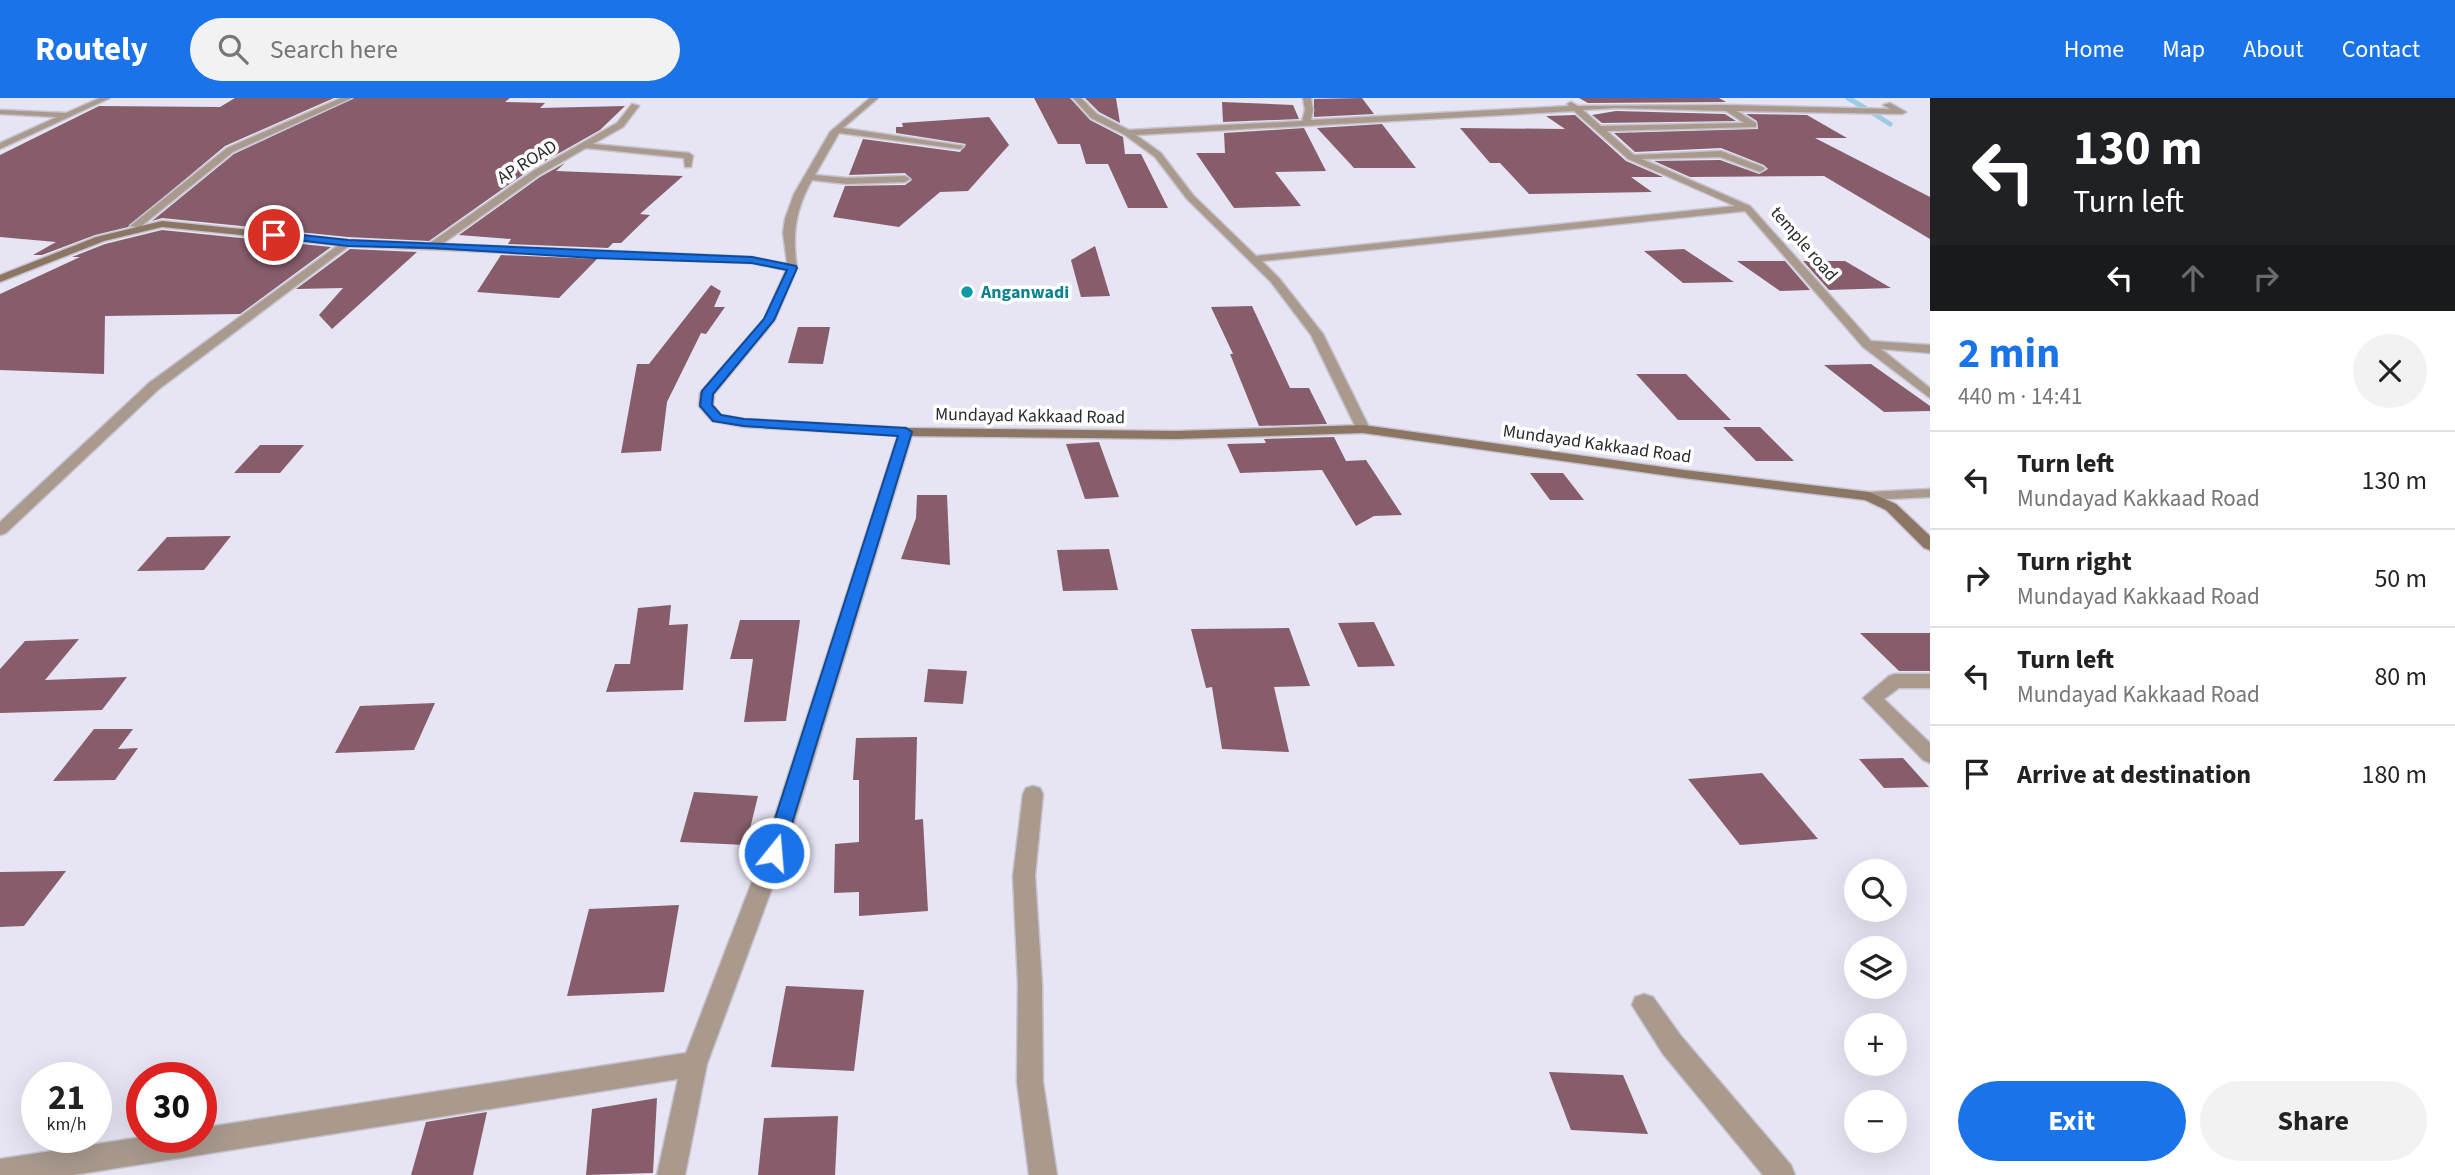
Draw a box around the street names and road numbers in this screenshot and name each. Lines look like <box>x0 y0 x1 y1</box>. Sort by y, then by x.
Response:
street label: AP ROAD <box>492 134 562 190</box>
street label: temple road <box>1765 201 1843 287</box>
street label: Mundayad Kakkaad Road <box>935 402 1125 430</box>
street label: Mundayad Kakkaad Road <box>1501 418 1693 470</box>

